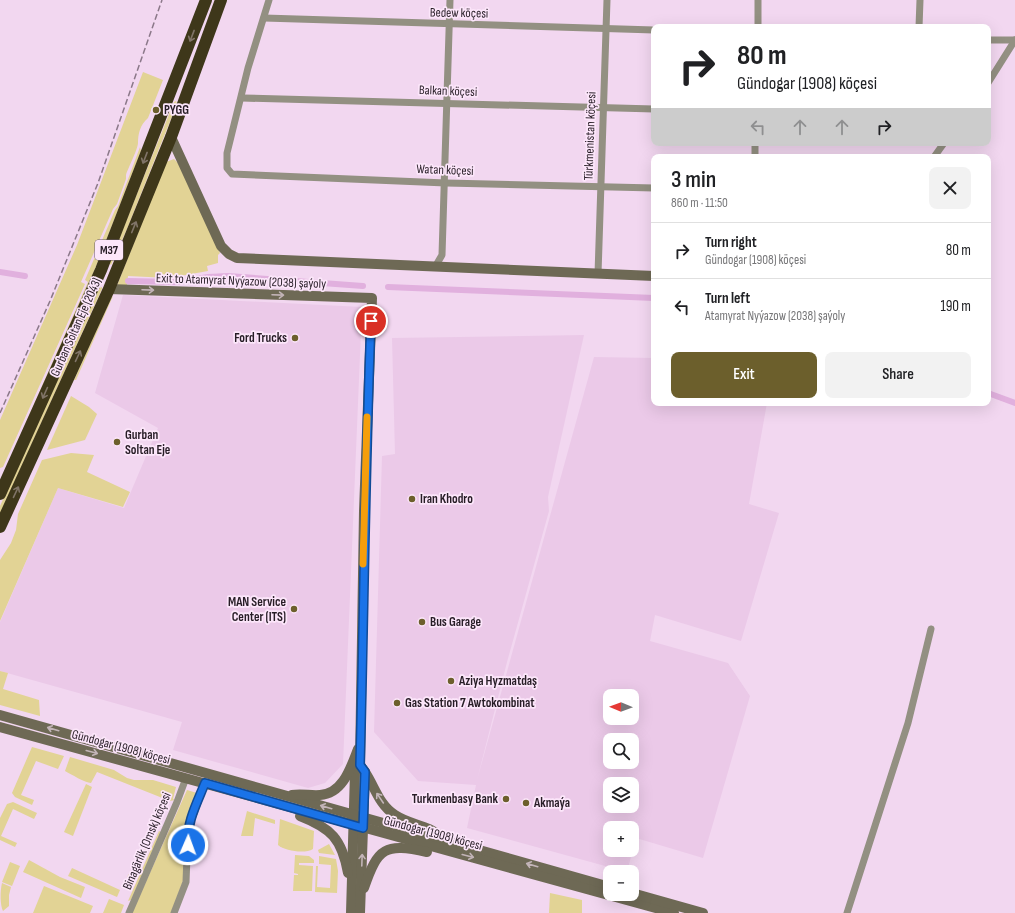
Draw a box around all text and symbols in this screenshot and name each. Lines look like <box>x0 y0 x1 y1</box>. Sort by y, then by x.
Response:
street label: Bedew köçesi <box>430 4 488 22</box>
one-way arrow <box>187 30 195 42</box>
text: 80 m <box>737 39 786 72</box>
icon: right <box>671 40 723 92</box>
text: Gündogar (1908) köçesi <box>737 73 877 94</box>
street label: Balkan köçesi <box>419 82 477 100</box>
street label: Türkmenistan köçesi <box>580 91 600 181</box>
place label: PYGG <box>164 102 189 118</box>
marker: PYGG <box>151 105 161 115</box>
icon: left <box>747 116 769 138</box>
icon: ahead <box>789 116 811 138</box>
icon: ahead <box>831 116 853 138</box>
icon: right <box>873 116 895 138</box>
one-way arrow <box>140 151 148 163</box>
street label: Watan köçesi <box>416 161 474 179</box>
text: 3 min <box>671 165 716 194</box>
button: close <box>929 167 971 209</box>
text: 860 m · 11:50 <box>671 195 728 211</box>
one-way arrow <box>130 222 138 234</box>
text: Turn right <box>705 233 757 252</box>
road number: M37 <box>95 240 123 260</box>
icon: right <box>671 240 693 262</box>
text: 80 m <box>946 241 971 260</box>
text: Gündogar (1908) köçesi <box>705 252 806 268</box>
street label: Exit to Atamyrat Nyýazow (2038) şaýoly <box>156 270 326 292</box>
street label: Gurban Soltan Eje (2043) <box>47 275 105 379</box>
one-way arrow <box>141 287 154 294</box>
text: Turn left <box>705 289 750 308</box>
one-way arrow <box>271 291 284 299</box>
icon: left <box>671 296 693 318</box>
text: 190 m <box>940 297 971 316</box>
pin <box>354 304 388 338</box>
text: Atamyrat Nyýazow (2038) şaýoly <box>705 308 845 324</box>
icon: arrive <box>360 310 382 332</box>
place label: Ford Trucks <box>234 330 287 346</box>
marker: Ford Trucks <box>290 333 300 343</box>
one-way arrow <box>75 350 82 362</box>
button: Exit <box>671 352 817 398</box>
button: Share <box>825 352 971 398</box>
one-way arrow <box>41 387 49 399</box>
place label: Gurban Soltan Eje <box>125 427 171 458</box>
marker: Gurban Soltan Eje <box>112 437 122 447</box>
one-way arrow <box>13 486 20 498</box>
place label: Iran Khodro <box>420 491 473 507</box>
marker: Iran Khodro <box>407 494 417 504</box>
place label: MAN Service Center (ITS) <box>228 594 286 625</box>
marker: MAN Service Center (ITS) <box>289 604 299 614</box>
place label: Bus Garage <box>430 614 482 630</box>
marker: Bus Garage <box>417 617 427 627</box>
place label: Aziya Hyzmatdaş <box>458 673 537 689</box>
marker: Aziya Hyzmatdaş <box>446 676 456 686</box>
north arrow <box>603 689 639 725</box>
map controls <box>603 689 639 901</box>
place label: Gas Station 7 Awtokombinat <box>405 695 535 711</box>
marker: Gas Station 7 Awtokombinat <box>392 698 402 708</box>
one-way arrow <box>47 725 60 732</box>
street label: Gündogar (1908) köçesi <box>70 726 172 768</box>
button: search <box>603 733 639 769</box>
one-way arrow <box>85 749 98 756</box>
button: layers <box>603 777 639 813</box>
street label: Binagärlik (Omsk) köçesi <box>119 790 175 892</box>
place label: Turkmenbasy Bank <box>412 791 499 807</box>
one-way arrow <box>375 793 384 804</box>
marker: Turkmenbasy Bank <box>501 794 511 804</box>
place label: Аkmaýa <box>533 795 570 811</box>
marker: Аkmaýa <box>521 798 531 808</box>
one-way arrow <box>320 802 333 810</box>
street label: Gündogar (1908) köçesi <box>382 812 484 854</box>
button: + <box>603 821 639 857</box>
position arrow <box>167 824 209 866</box>
one-way arrow <box>462 853 475 860</box>
one-way arrow <box>358 854 366 867</box>
one-way arrow <box>526 860 539 868</box>
button: − <box>603 865 639 901</box>

